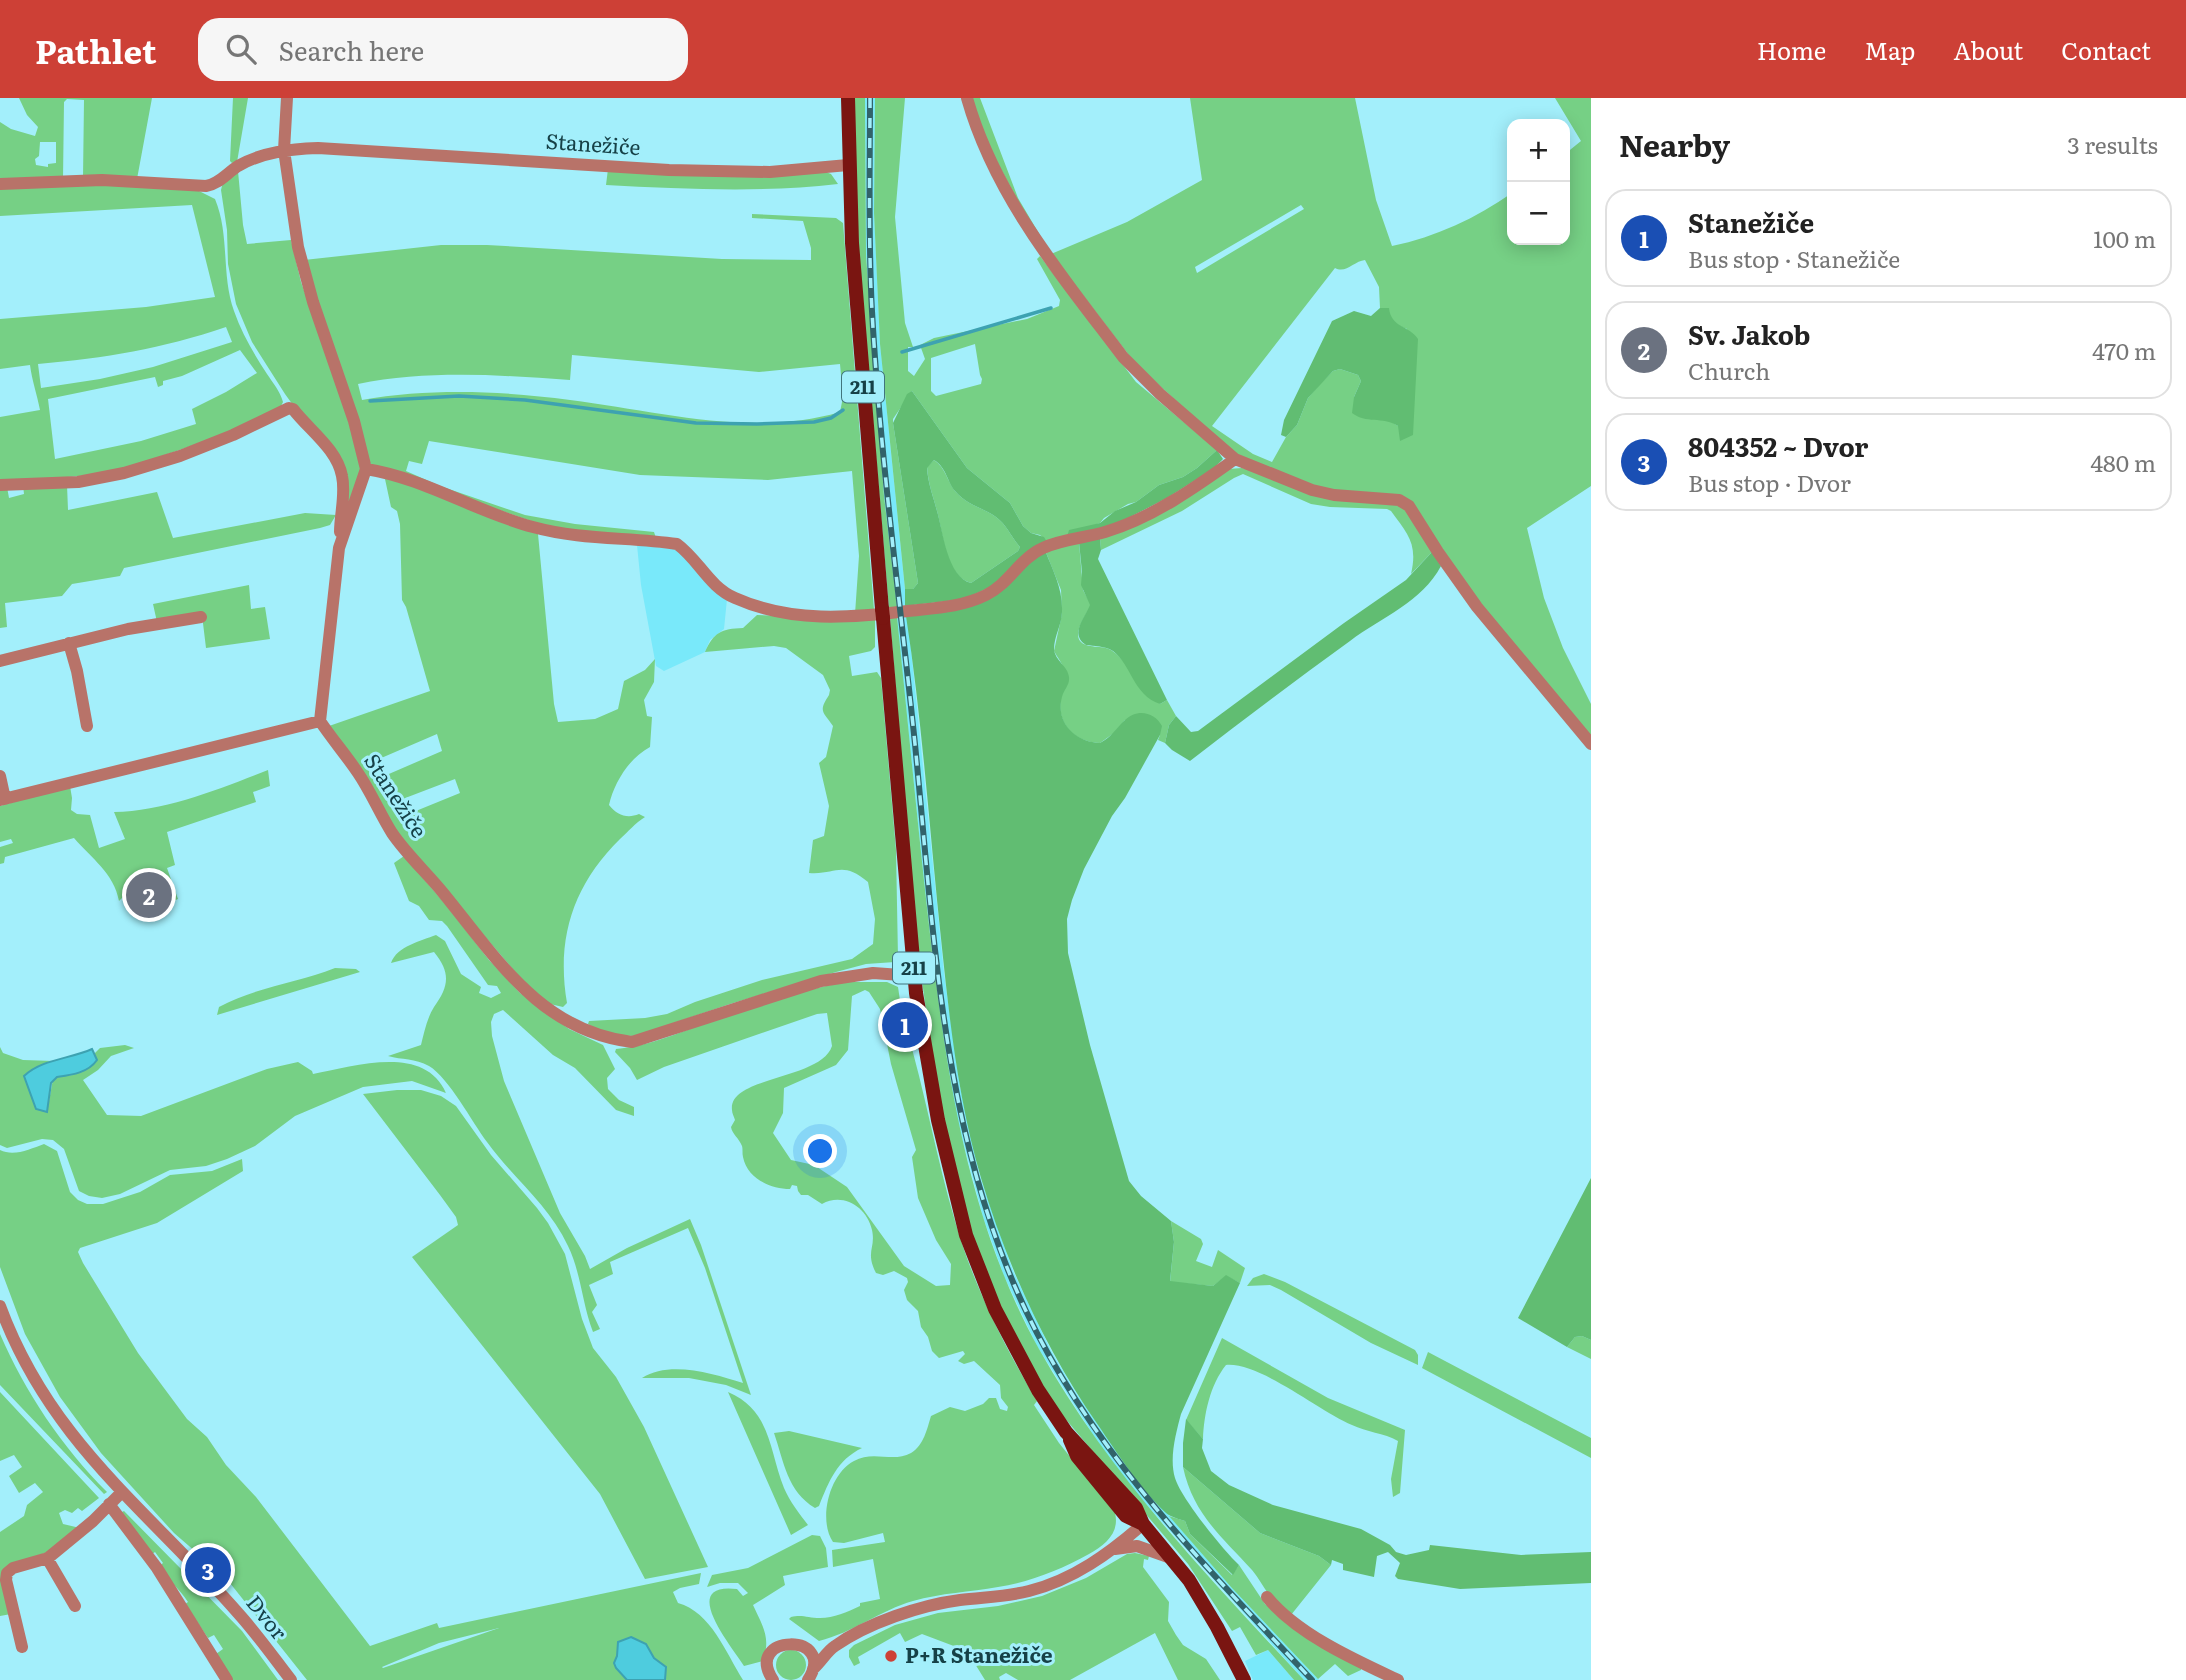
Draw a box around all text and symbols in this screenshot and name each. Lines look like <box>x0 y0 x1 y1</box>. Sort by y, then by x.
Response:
search box <box>198 18 688 81</box>
text: Pathlet <box>35 25 156 74</box>
icon: search <box>222 30 260 68</box>
text: Search here <box>278 30 424 69</box>
text: Home <box>1757 32 1826 67</box>
text: Map <box>1864 32 1915 67</box>
text: About <box>1953 32 2023 67</box>
text: Contact <box>2061 32 2151 67</box>
map controls <box>1507 119 1570 245</box>
button: + <box>1507 119 1570 182</box>
text: Nearby <box>1619 122 1730 166</box>
street label: Stanežiče <box>545 124 642 161</box>
text: 3 results <box>2067 127 2158 161</box>
button: − <box>1507 182 1570 245</box>
text: Stanežiče <box>1688 202 1814 241</box>
text: 1 <box>1639 221 1649 255</box>
text: 100 m <box>2093 221 2156 255</box>
text: Bus stop · Stanežiče <box>1688 241 1900 275</box>
text: Sv. Jakob <box>1688 314 1810 353</box>
text: 2 <box>1638 333 1650 367</box>
text: 470 m <box>2092 333 2156 367</box>
text: Church <box>1688 353 1770 387</box>
road number: 211 <box>842 372 884 402</box>
text: 804352 ~ Dvor <box>1688 426 1868 465</box>
text: 3 <box>1638 445 1650 479</box>
text: 480 m <box>2090 445 2156 479</box>
text: Bus stop · Dvor <box>1688 465 1851 499</box>
street label: Stanežiče <box>358 746 436 843</box>
pin: 2 <box>126 869 172 921</box>
road number: 211 <box>893 953 935 984</box>
pin: 1 <box>882 999 928 1051</box>
your location <box>803 1134 837 1168</box>
pin: 3 <box>185 1544 231 1596</box>
street label: Dvor <box>240 1587 296 1646</box>
place label: P+R Stanežiče <box>905 1638 1053 1669</box>
marker: P+R Stanežiče <box>883 1648 899 1664</box>

